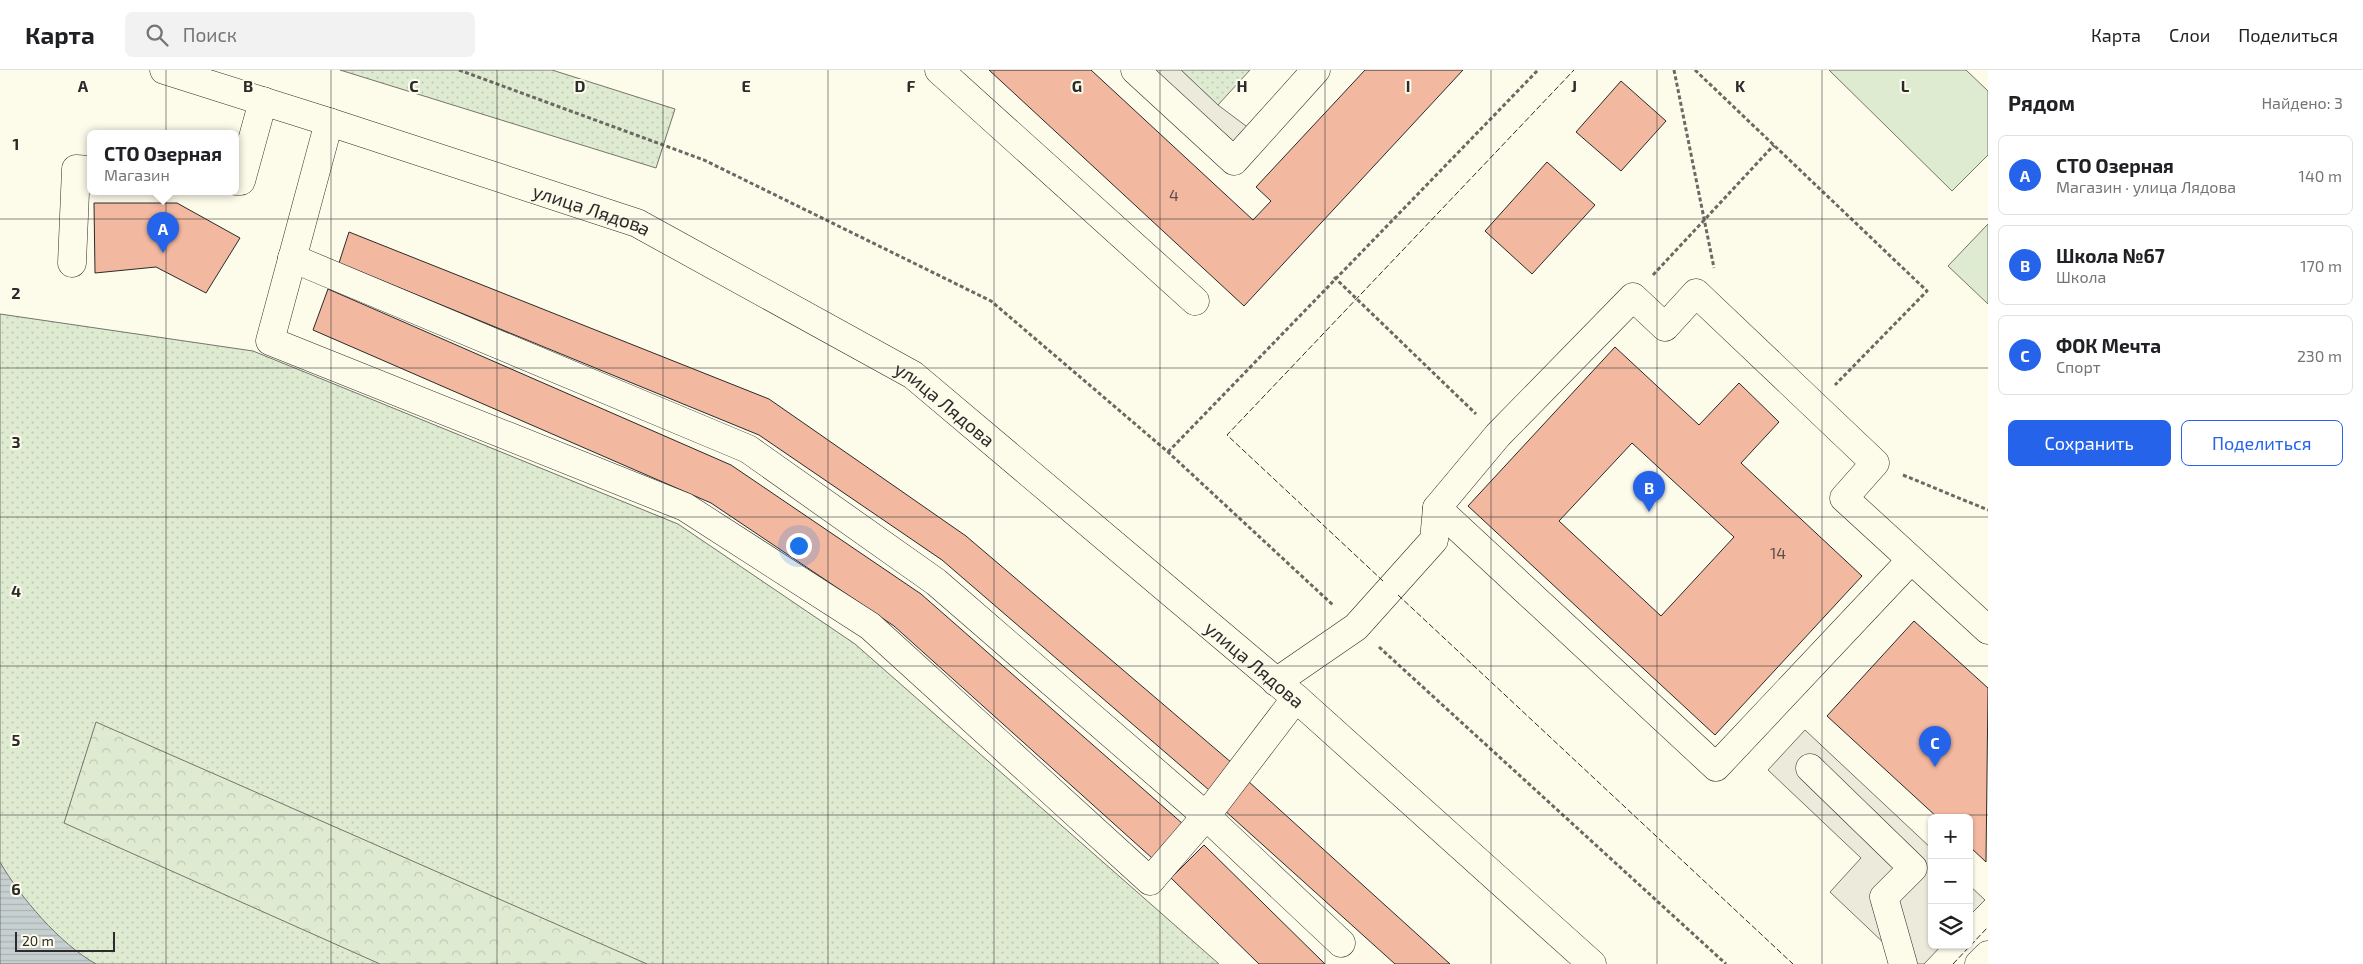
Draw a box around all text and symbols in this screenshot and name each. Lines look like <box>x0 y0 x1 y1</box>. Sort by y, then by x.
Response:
search box <box>125 12 475 57</box>
text: Карта <box>25 20 95 49</box>
icon: search <box>143 21 171 49</box>
text: Поиск <box>183 23 237 46</box>
text: Карта <box>2091 24 2141 46</box>
text: Слои <box>2169 24 2210 46</box>
text: Поделиться <box>2238 24 2338 46</box>
text: A <box>78 76 89 95</box>
text: B <box>243 76 253 95</box>
text: C <box>409 76 419 95</box>
text: D <box>575 76 586 95</box>
text: E <box>741 76 751 95</box>
text: F <box>907 76 916 95</box>
text: G <box>1072 76 1082 95</box>
text: H <box>1236 76 1248 95</box>
text: I <box>1406 76 1410 95</box>
text: J <box>1571 76 1577 95</box>
text: K <box>1735 76 1746 95</box>
text: L <box>1901 76 1910 95</box>
text: Рядом <box>2008 90 2075 115</box>
text: Найдено: 3 <box>2261 93 2343 112</box>
popup <box>87 130 239 195</box>
text: 1 <box>13 134 19 153</box>
text: СТО Озерная <box>104 142 222 165</box>
text: СТО Озерная <box>2056 154 2174 177</box>
text: Магазин <box>104 165 170 184</box>
text: A <box>2020 166 2030 185</box>
text: 140 m <box>2299 166 2342 185</box>
text: Магазин · улица Лядова <box>2056 177 2236 196</box>
street label: улица Лядова <box>530 178 655 240</box>
house number: 4 <box>1169 185 1179 204</box>
pin: A <box>147 212 179 253</box>
text: Школа №67 <box>2056 244 2165 267</box>
text: B <box>2020 256 2030 275</box>
text: 170 m <box>2300 256 2342 275</box>
text: Школа <box>2056 267 2106 286</box>
text: 2 <box>11 283 21 302</box>
text: ФОК Мечта <box>2056 334 2161 357</box>
text: C <box>2020 346 2030 365</box>
text: 230 m <box>2297 346 2342 365</box>
street label: улица Лядова <box>891 356 1000 451</box>
text: Спорт <box>2056 357 2101 376</box>
button: Сохранить <box>2008 420 2171 466</box>
button: Поделиться <box>2181 420 2343 466</box>
text: 3 <box>11 432 21 451</box>
pin: B <box>1633 471 1665 512</box>
your location <box>786 533 812 559</box>
house number: 14 <box>1770 543 1786 562</box>
text: 4 <box>11 581 21 600</box>
street label: улица Лядова <box>1200 615 1310 712</box>
pin: C <box>1919 726 1951 767</box>
text: 5 <box>12 730 21 749</box>
map controls <box>1928 814 1973 949</box>
button: + <box>1928 814 1973 859</box>
button: − <box>1928 859 1973 904</box>
text: 6 <box>11 879 21 898</box>
button: layers <box>1928 904 1973 949</box>
scale bar <box>15 929 115 952</box>
text: 20 m <box>22 932 54 949</box>

